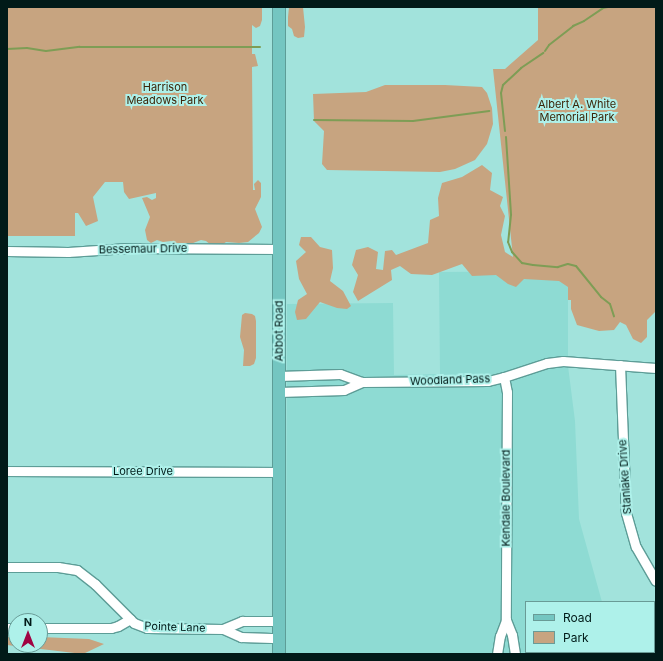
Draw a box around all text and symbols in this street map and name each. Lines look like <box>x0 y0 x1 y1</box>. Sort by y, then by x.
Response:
park label: Harrison Meadows Park <box>126 81 204 107</box>
park label: Albert A. White Memorial Park <box>538 98 616 124</box>
street label: Bessemaur Drive <box>99 242 187 256</box>
street label: Abbot Road <box>272 301 286 361</box>
street label: Woodland Pass <box>410 372 490 388</box>
street label: Stanlake Drive <box>616 439 634 515</box>
street label: Kendale Boulevard <box>499 449 513 547</box>
street label: Loree Drive <box>113 464 173 478</box>
legend <box>525 601 655 653</box>
text: Road <box>563 610 592 625</box>
north arrow <box>8 613 48 653</box>
text: N <box>24 615 32 629</box>
street label: Pointe Lane <box>144 619 206 635</box>
text: Park <box>563 630 589 645</box>

